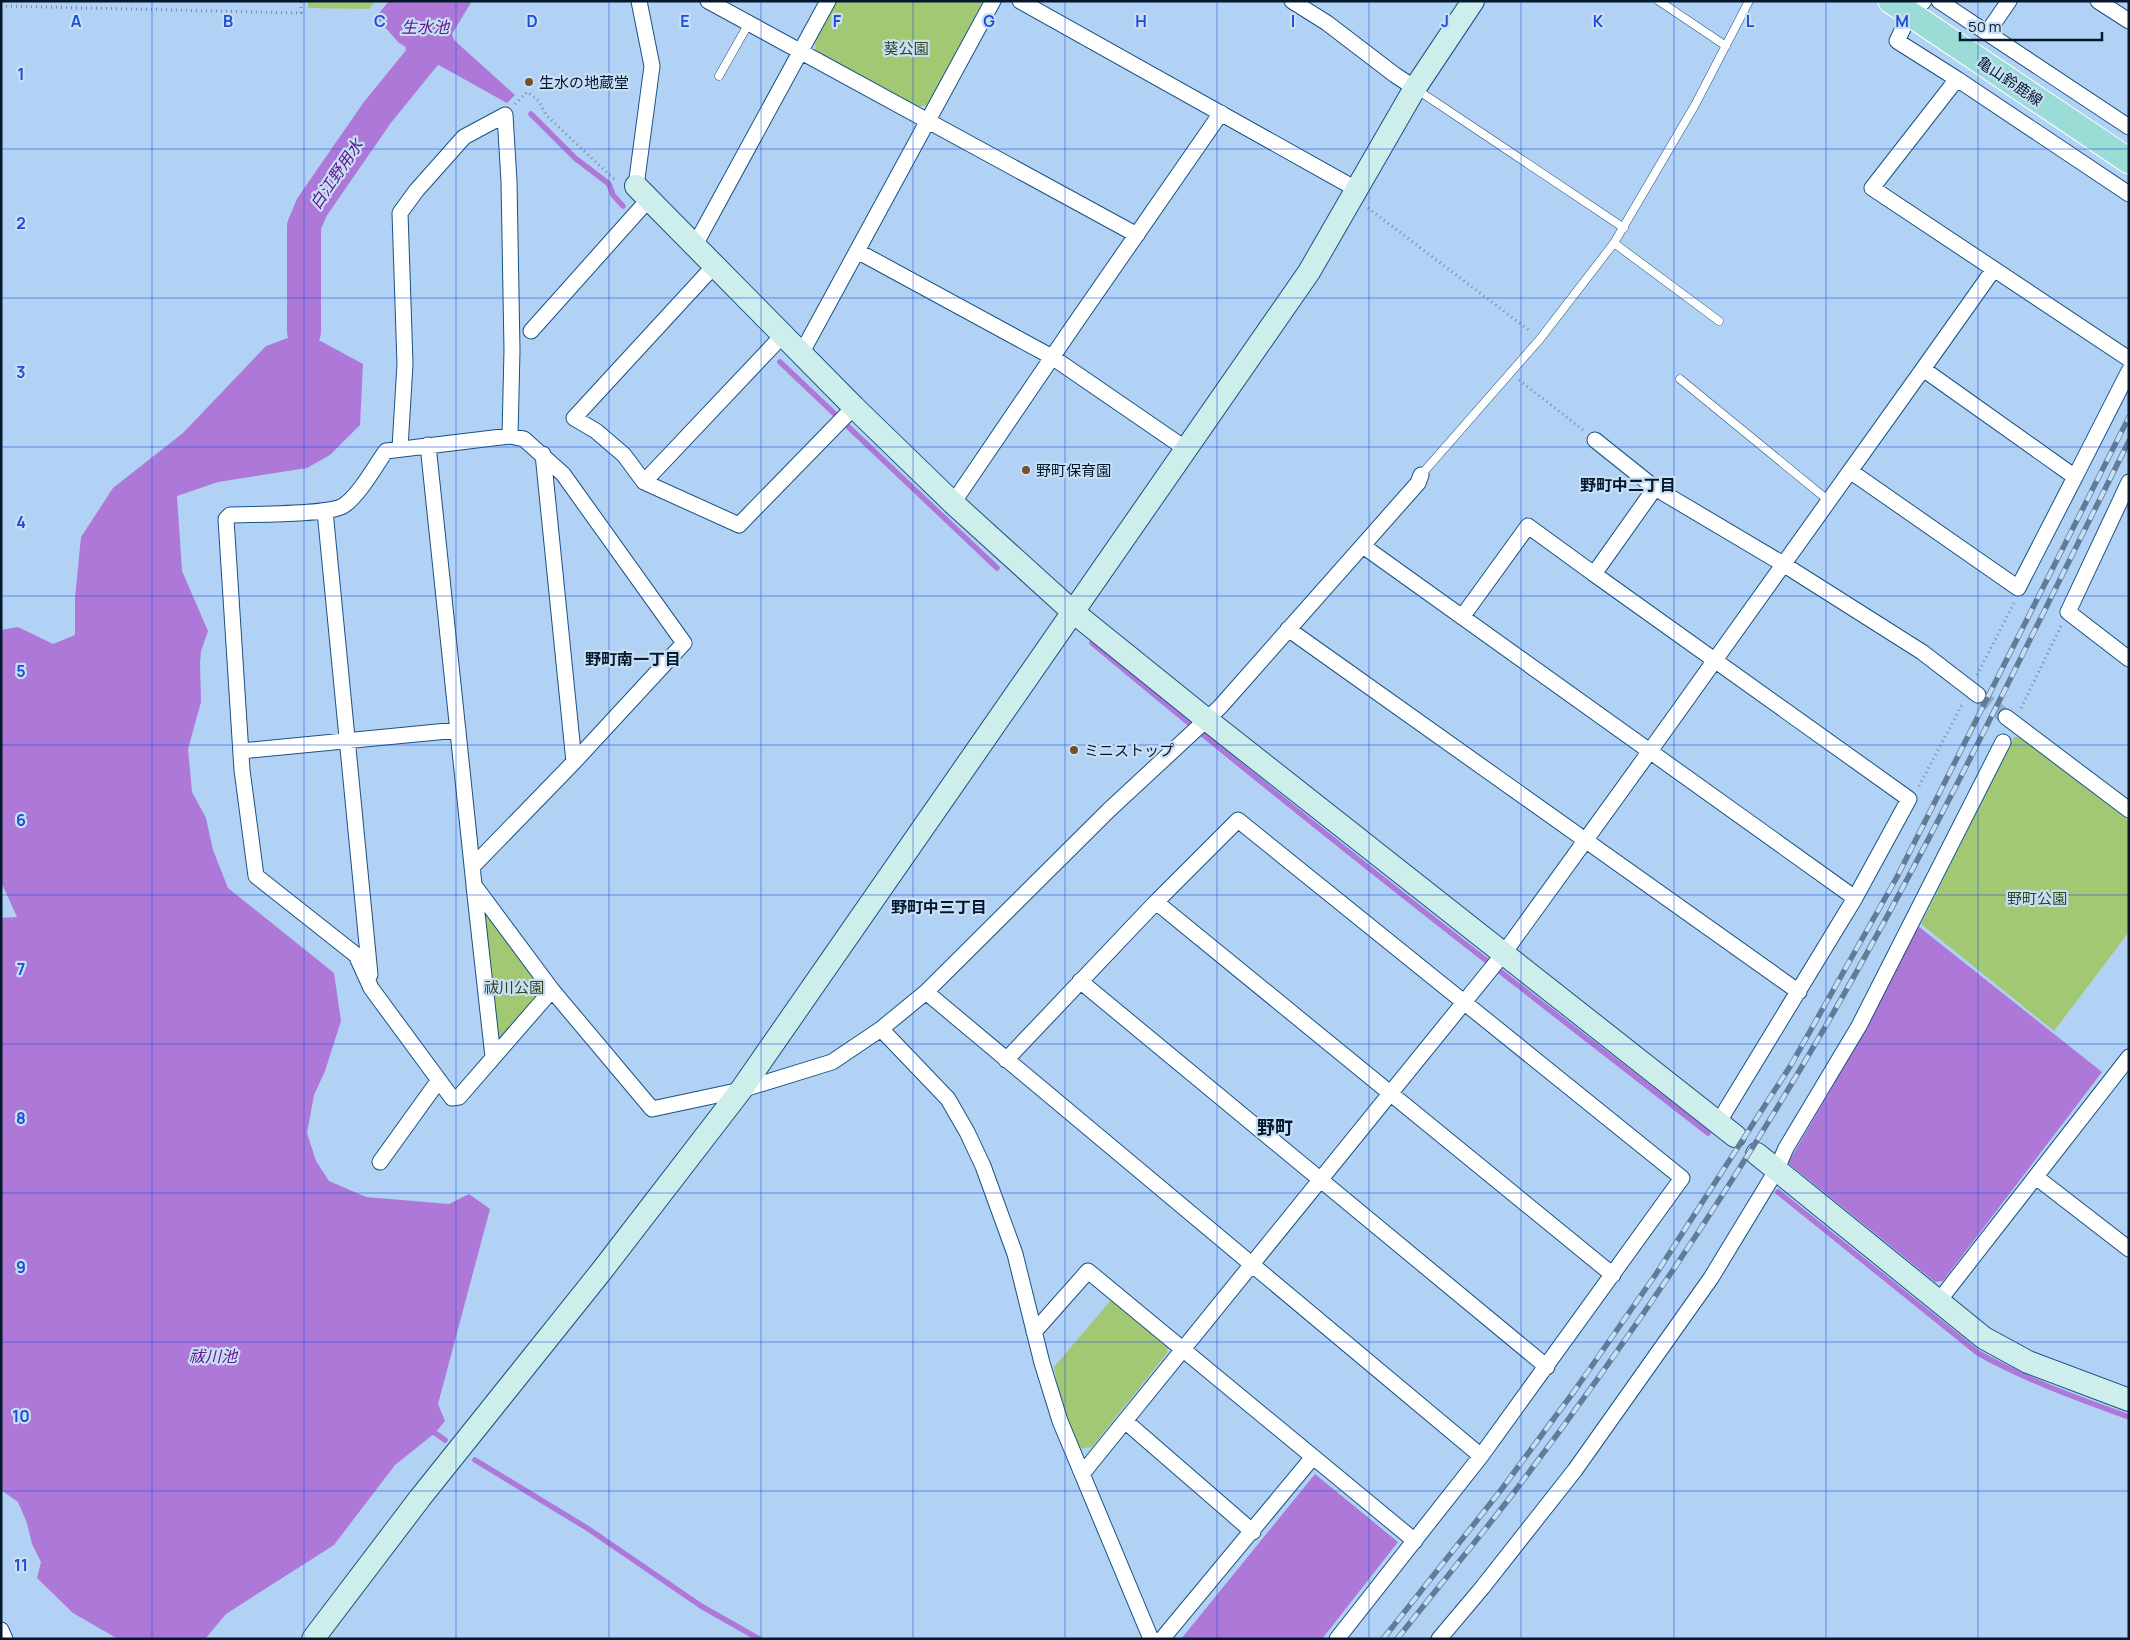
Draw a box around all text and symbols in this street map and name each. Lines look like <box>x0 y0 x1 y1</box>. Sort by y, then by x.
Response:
text: A <box>71 10 82 32</box>
text: B <box>223 10 233 32</box>
text: C <box>374 10 386 32</box>
text: D <box>526 10 538 32</box>
text: E <box>680 10 690 32</box>
text: F <box>833 10 842 32</box>
text: G <box>983 10 995 32</box>
text: H <box>1135 10 1147 32</box>
text: I <box>1291 10 1295 32</box>
text: J <box>1441 10 1449 32</box>
text: K <box>1593 10 1604 32</box>
text: L <box>1746 10 1755 32</box>
text: M <box>1895 10 1909 32</box>
scale bar <box>1960 10 2102 42</box>
water label: 生水池 <box>401 16 451 38</box>
text: 50 m <box>1968 16 2002 37</box>
park label: 葵公園 <box>883 38 929 59</box>
street label: 亀山鈴鹿線 <box>1973 51 2047 111</box>
text: 1 <box>17 63 25 85</box>
place label: 生水の地蔵堂 <box>539 72 629 93</box>
marker: 生水の地蔵堂 <box>523 76 535 88</box>
water label: 白江野用水 <box>305 133 369 213</box>
text: 2 <box>16 212 26 234</box>
text: 3 <box>16 361 26 383</box>
place label: 野町保育園 <box>1036 460 1111 481</box>
marker: 野町保育園 <box>1020 464 1032 476</box>
district label: 野町中二丁目 <box>1580 474 1676 496</box>
text: 4 <box>16 511 26 533</box>
district label: 野町南一丁目 <box>585 648 681 670</box>
text: 5 <box>16 660 26 682</box>
place label: ミニストップ <box>1084 740 1174 761</box>
marker: ミニストップ <box>1068 744 1080 756</box>
text: 6 <box>16 809 26 831</box>
park label: 野町公園 <box>2007 888 2067 909</box>
district label: 野町中三丁目 <box>891 896 987 918</box>
text: 7 <box>17 958 25 980</box>
park label: 祓川公園 <box>484 977 544 998</box>
text: 8 <box>16 1107 26 1129</box>
district label: 野町 <box>1257 1115 1293 1139</box>
text: 9 <box>16 1256 26 1278</box>
water label: 祓川池 <box>189 1345 239 1367</box>
text: 10 <box>12 1405 30 1427</box>
text: 11 <box>14 1554 28 1576</box>

